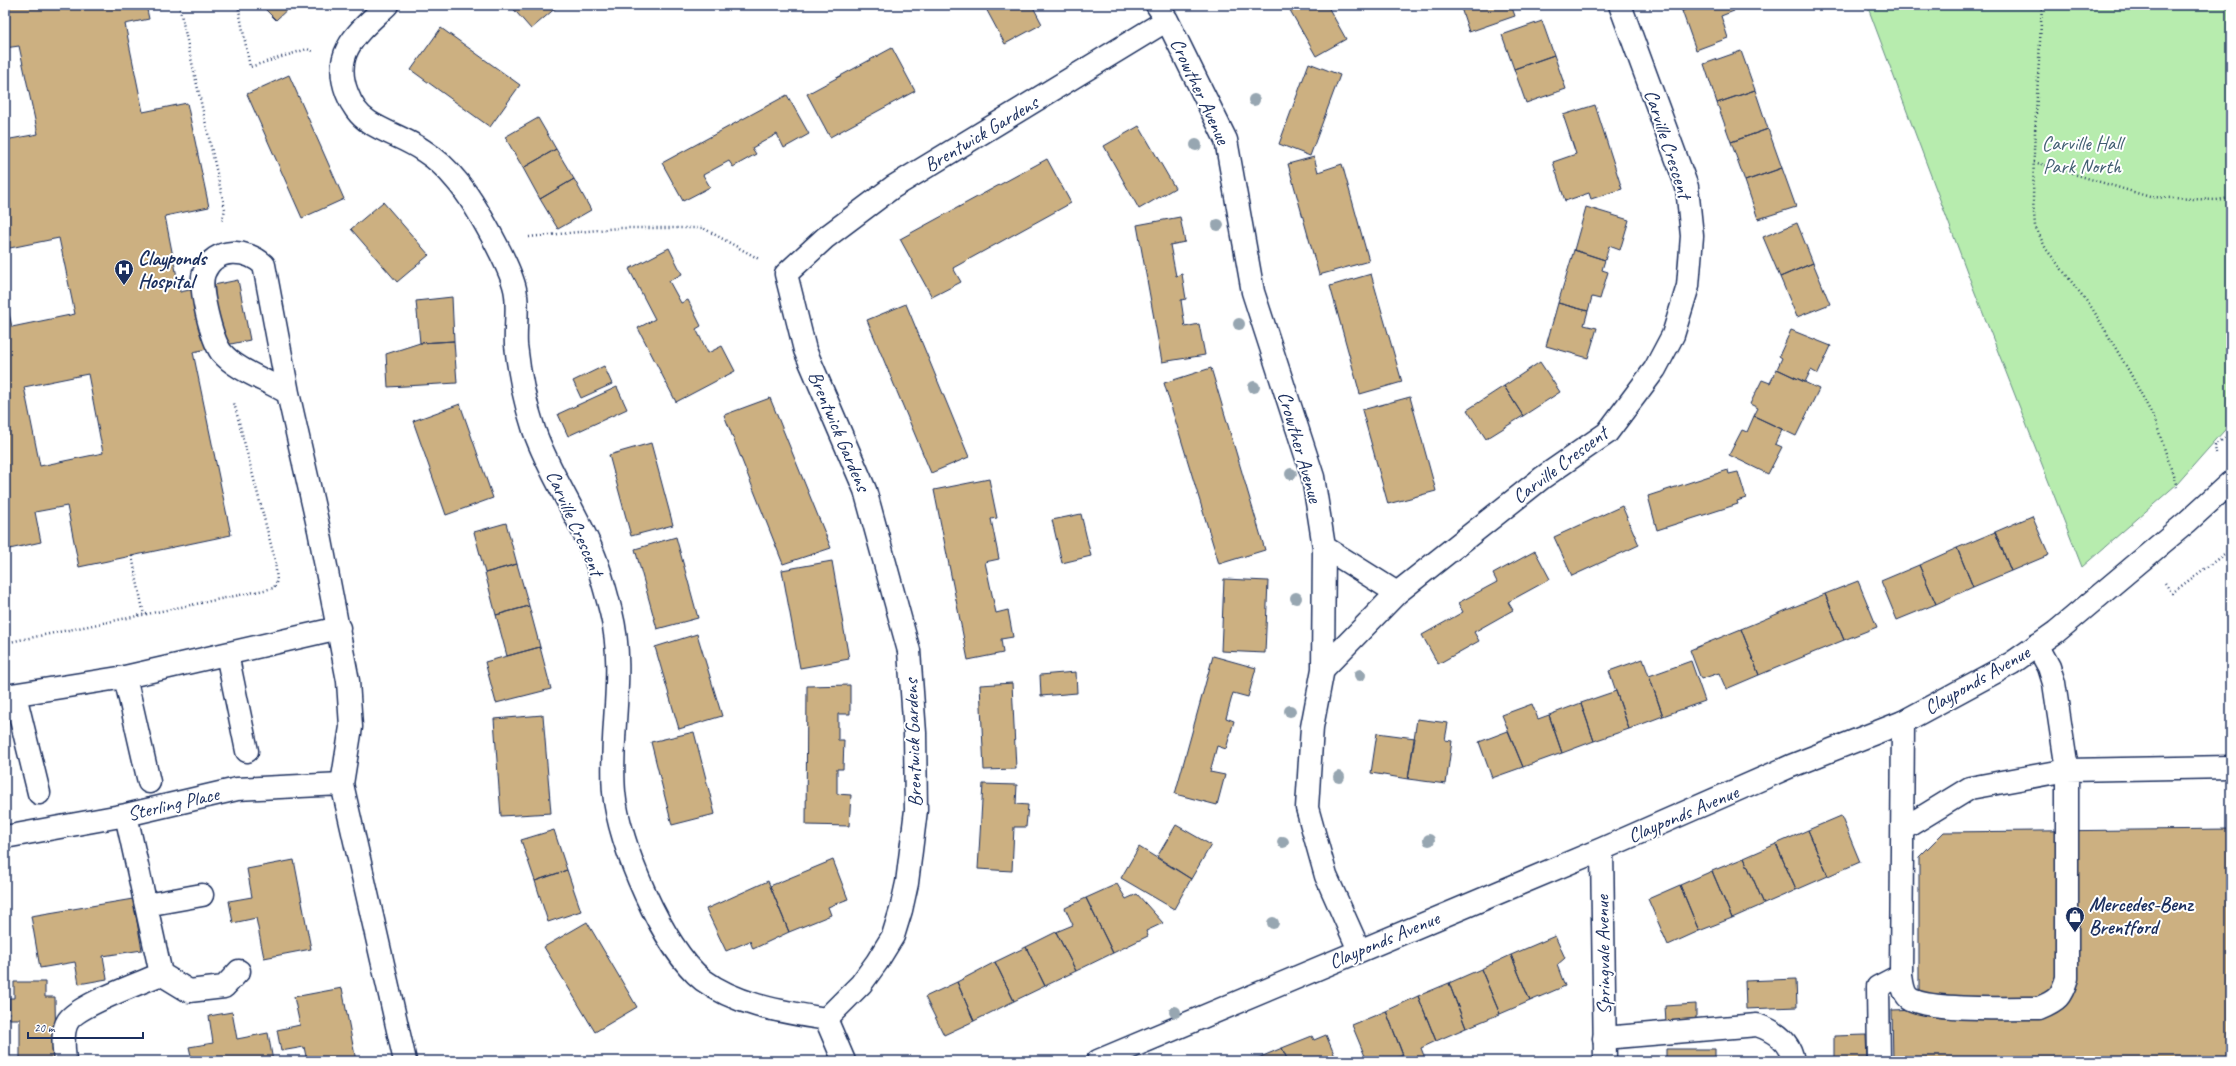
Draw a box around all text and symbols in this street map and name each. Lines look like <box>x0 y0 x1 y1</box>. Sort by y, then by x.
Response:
street label: Crowther Avenue <box>1165 34 1236 149</box>
street label: Carville Crescent <box>1639 86 1698 205</box>
street label: Brentwick Gardens <box>920 89 1044 178</box>
park label: Carville Hall Park North <box>2042 131 2126 179</box>
place label: Clayponds Hospital <box>138 246 208 294</box>
hospital icon: Clayponds Hospital <box>113 258 135 286</box>
street label: Brentwick Gardens <box>802 367 876 497</box>
street label: Crowther Avenue <box>1272 389 1328 507</box>
street label: Carville Crescent <box>1507 419 1615 509</box>
street label: Carville Crescent <box>541 466 611 583</box>
street label: Clayponds Avenue <box>1920 639 2035 720</box>
street label: Brentwick Gardens <box>898 676 928 808</box>
street label: Clayponds Avenue <box>1624 779 1743 848</box>
street label: Sterling Place <box>125 781 223 827</box>
place label: Mercedes-Benz Brentford <box>2089 892 2195 940</box>
street label: Springvale Avenue <box>1589 893 1617 1015</box>
street label: Clayponds Avenue <box>1325 905 1444 974</box>
shop icon: Mercedes-Benz Brentford <box>2064 905 2086 933</box>
scale bar <box>28 1014 143 1040</box>
text: 20 m <box>34 1020 56 1036</box>

